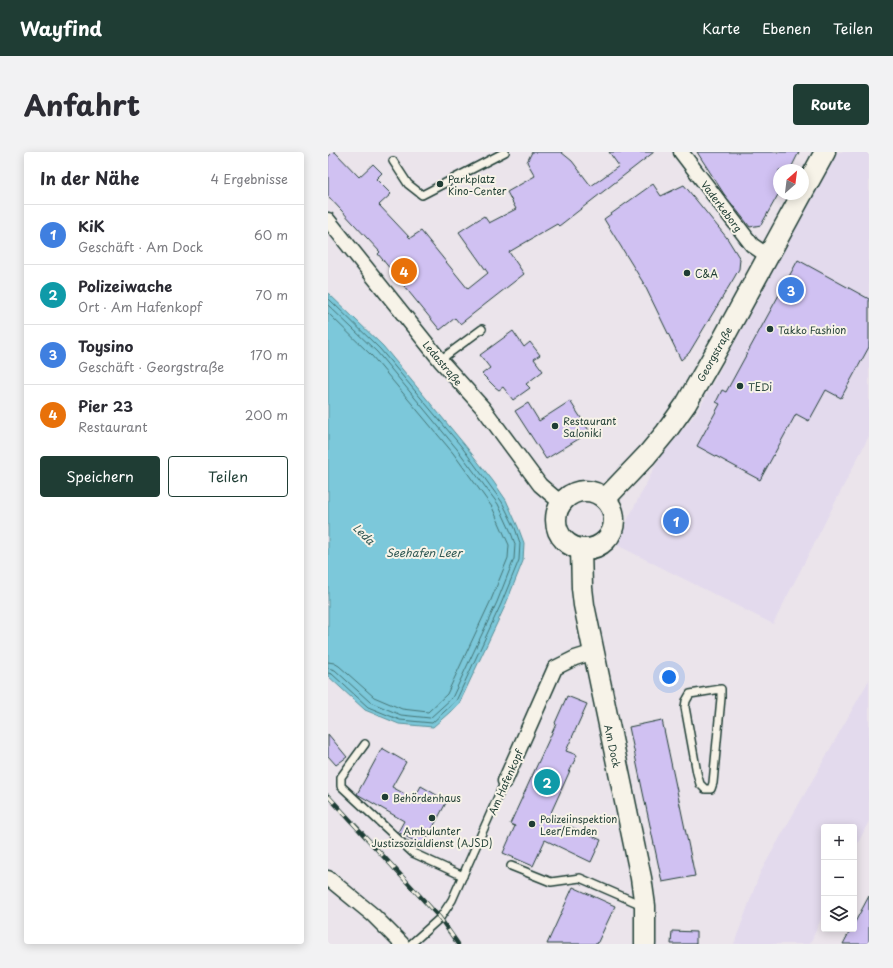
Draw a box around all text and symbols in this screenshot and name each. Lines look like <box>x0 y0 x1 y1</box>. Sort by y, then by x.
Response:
text: Wayfind <box>20 14 102 42</box>
text: Karte <box>702 18 740 39</box>
text: Ebenen <box>762 18 811 39</box>
text: Teilen <box>833 18 873 39</box>
text: Anfahrt <box>24 83 140 126</box>
button: Route <box>793 84 869 125</box>
north arrow <box>773 164 809 200</box>
text: In der Nähe <box>40 165 139 191</box>
text: 4 Ergebnisse <box>211 169 288 188</box>
place label: Parkplatz Kino-Center <box>448 171 507 198</box>
street label: Vaderkeborg <box>698 177 746 235</box>
marker: Parkplatz Kino-Center <box>435 179 445 189</box>
text: KiK <box>78 214 105 237</box>
text: 1 <box>50 225 56 244</box>
text: 60 m <box>254 225 288 244</box>
text: Geschäft · Am Dock <box>78 237 203 256</box>
pin: 4 <box>391 256 417 286</box>
place label: C&A <box>695 266 718 281</box>
marker: C&A <box>682 268 692 278</box>
text: Polizeiwache <box>78 274 172 297</box>
pin: 3 <box>778 275 804 305</box>
text: 2 <box>48 285 58 304</box>
text: 70 m <box>255 285 288 304</box>
text: Ort · Am Hafenkopf <box>78 297 202 316</box>
place label: Takko Fashion <box>778 322 846 337</box>
street label: Georgstraße <box>693 324 735 384</box>
marker: Takko Fashion <box>765 324 775 334</box>
text: Toysino <box>78 334 133 357</box>
street label: Ledastraße <box>420 337 466 389</box>
text: 3 <box>49 345 57 364</box>
text: 170 m <box>250 345 288 364</box>
text: Geschäft · Georgstraße <box>78 357 224 376</box>
place label: TEDi <box>748 379 772 394</box>
marker: TEDi <box>735 381 745 391</box>
text: Pier 23 <box>78 394 133 417</box>
text: 4 <box>49 405 57 424</box>
text: 200 m <box>245 405 288 424</box>
place label: Restaurant Saloniki <box>563 413 616 440</box>
text: Restaurant <box>78 417 148 436</box>
marker: Restaurant Saloniki <box>550 421 560 431</box>
button: Speichern <box>40 456 160 497</box>
button: Teilen <box>168 456 288 497</box>
pin: 1 <box>663 506 689 536</box>
water label: Leda <box>349 520 379 549</box>
water label: Seehafen Leer <box>386 544 464 561</box>
your location <box>659 667 679 687</box>
street label: Am Dock <box>601 723 625 769</box>
street label: Am Hafenkopf <box>484 746 527 817</box>
pin: 2 <box>534 767 560 797</box>
place label: Behördenhaus <box>393 790 461 805</box>
marker: Behördenhaus <box>380 792 390 802</box>
place label: Polizeiinspektion Leer/Emden <box>540 811 617 838</box>
marker: Ambulanter Justizsozialdienst (AJSD) <box>427 813 437 823</box>
marker: Polizeiinspektion Leer/Emden <box>527 819 537 829</box>
place label: Ambulanter Justizsozialdienst (AJSD) <box>372 823 493 850</box>
map controls <box>821 824 857 932</box>
button: + <box>821 824 857 860</box>
button: − <box>821 860 857 896</box>
button: layers <box>821 896 857 932</box>

